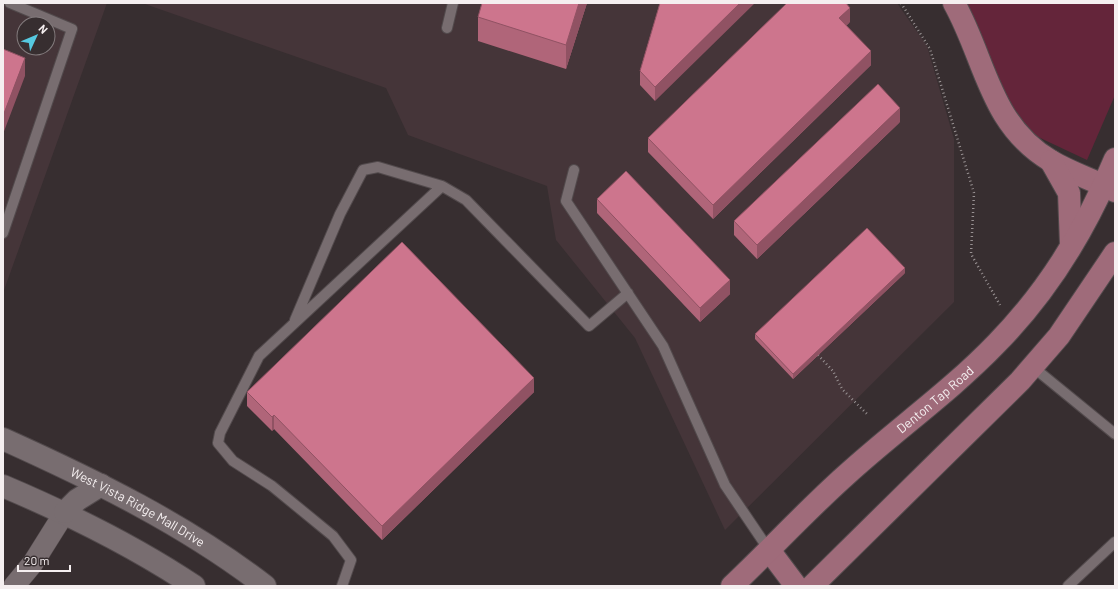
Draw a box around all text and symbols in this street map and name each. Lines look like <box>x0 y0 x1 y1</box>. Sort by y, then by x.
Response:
north arrow <box>16 16 56 56</box>
text: N <box>36 22 51 36</box>
street label: Denton Tap Road <box>893 362 977 436</box>
street label: West Vista Ridge Mall Drive <box>68 464 208 550</box>
scale bar <box>18 547 70 573</box>
text: 20 m <box>24 553 50 567</box>

